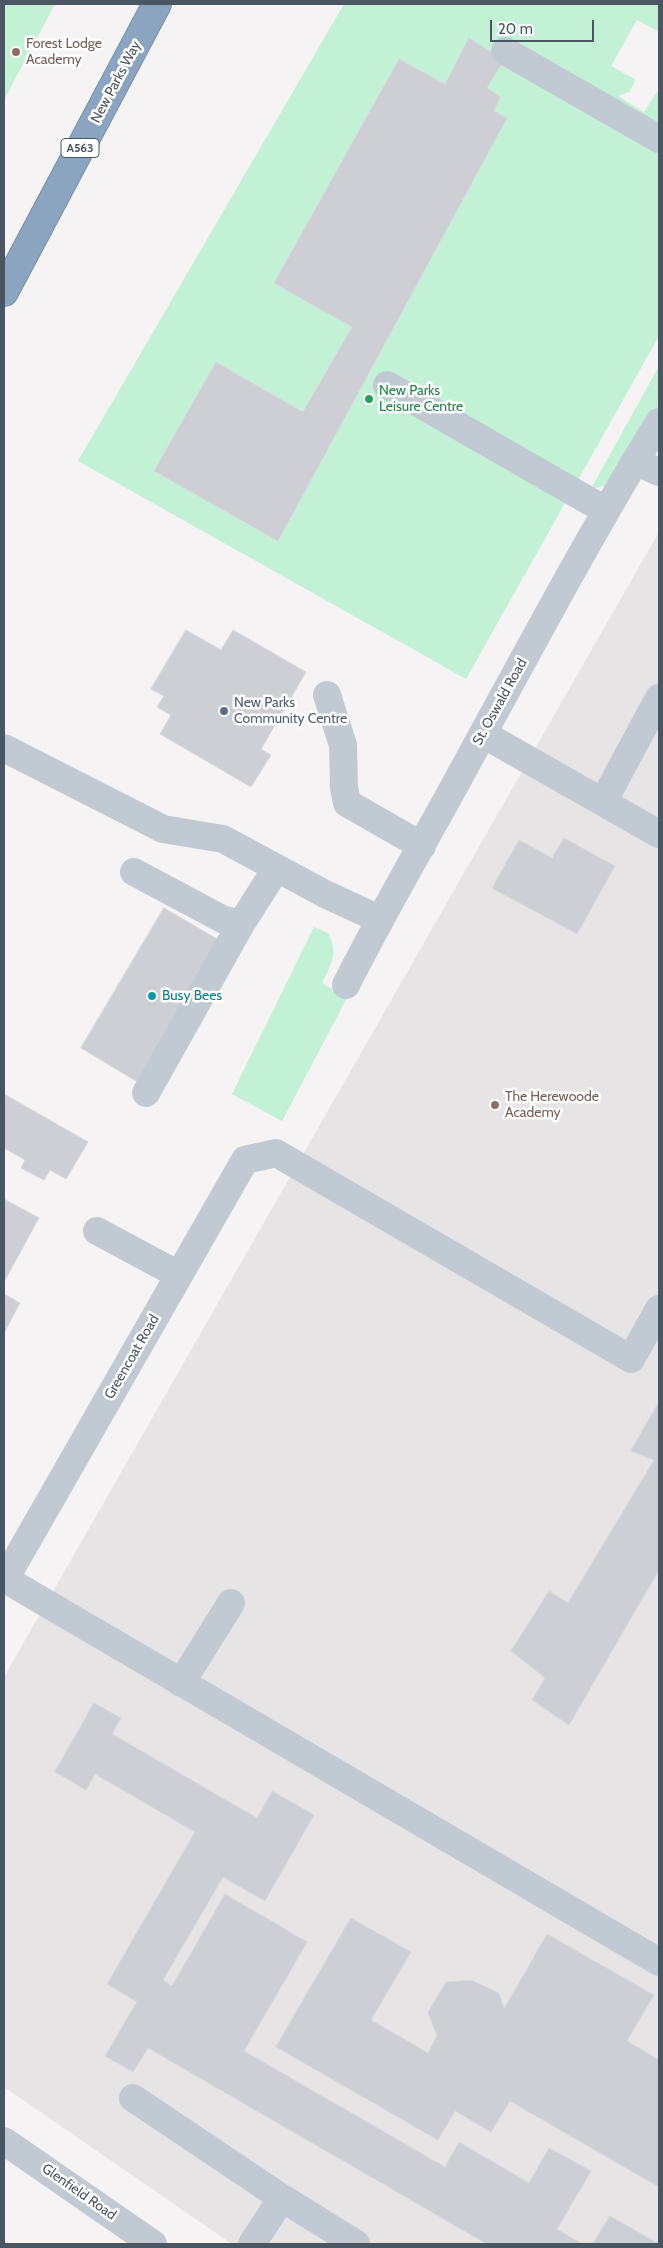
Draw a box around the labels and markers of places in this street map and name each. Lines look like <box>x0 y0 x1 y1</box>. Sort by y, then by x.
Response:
place label: Forest Lodge Academy <box>26 36 102 68</box>
marker: Forest Lodge Academy <box>10 46 22 58</box>
place label: New Parks Leisure Centre <box>379 383 463 416</box>
marker: New Parks Leisure Centre <box>363 393 375 405</box>
place label: New Parks Community Centre <box>234 695 347 728</box>
marker: New Parks Community Centre <box>218 705 230 717</box>
place label: Busy Bees <box>162 988 222 1004</box>
marker: Busy Bees <box>146 990 158 1002</box>
place label: The Herewoode Academy <box>505 1089 599 1122</box>
marker: The Herewoode Academy <box>489 1099 501 1111</box>

